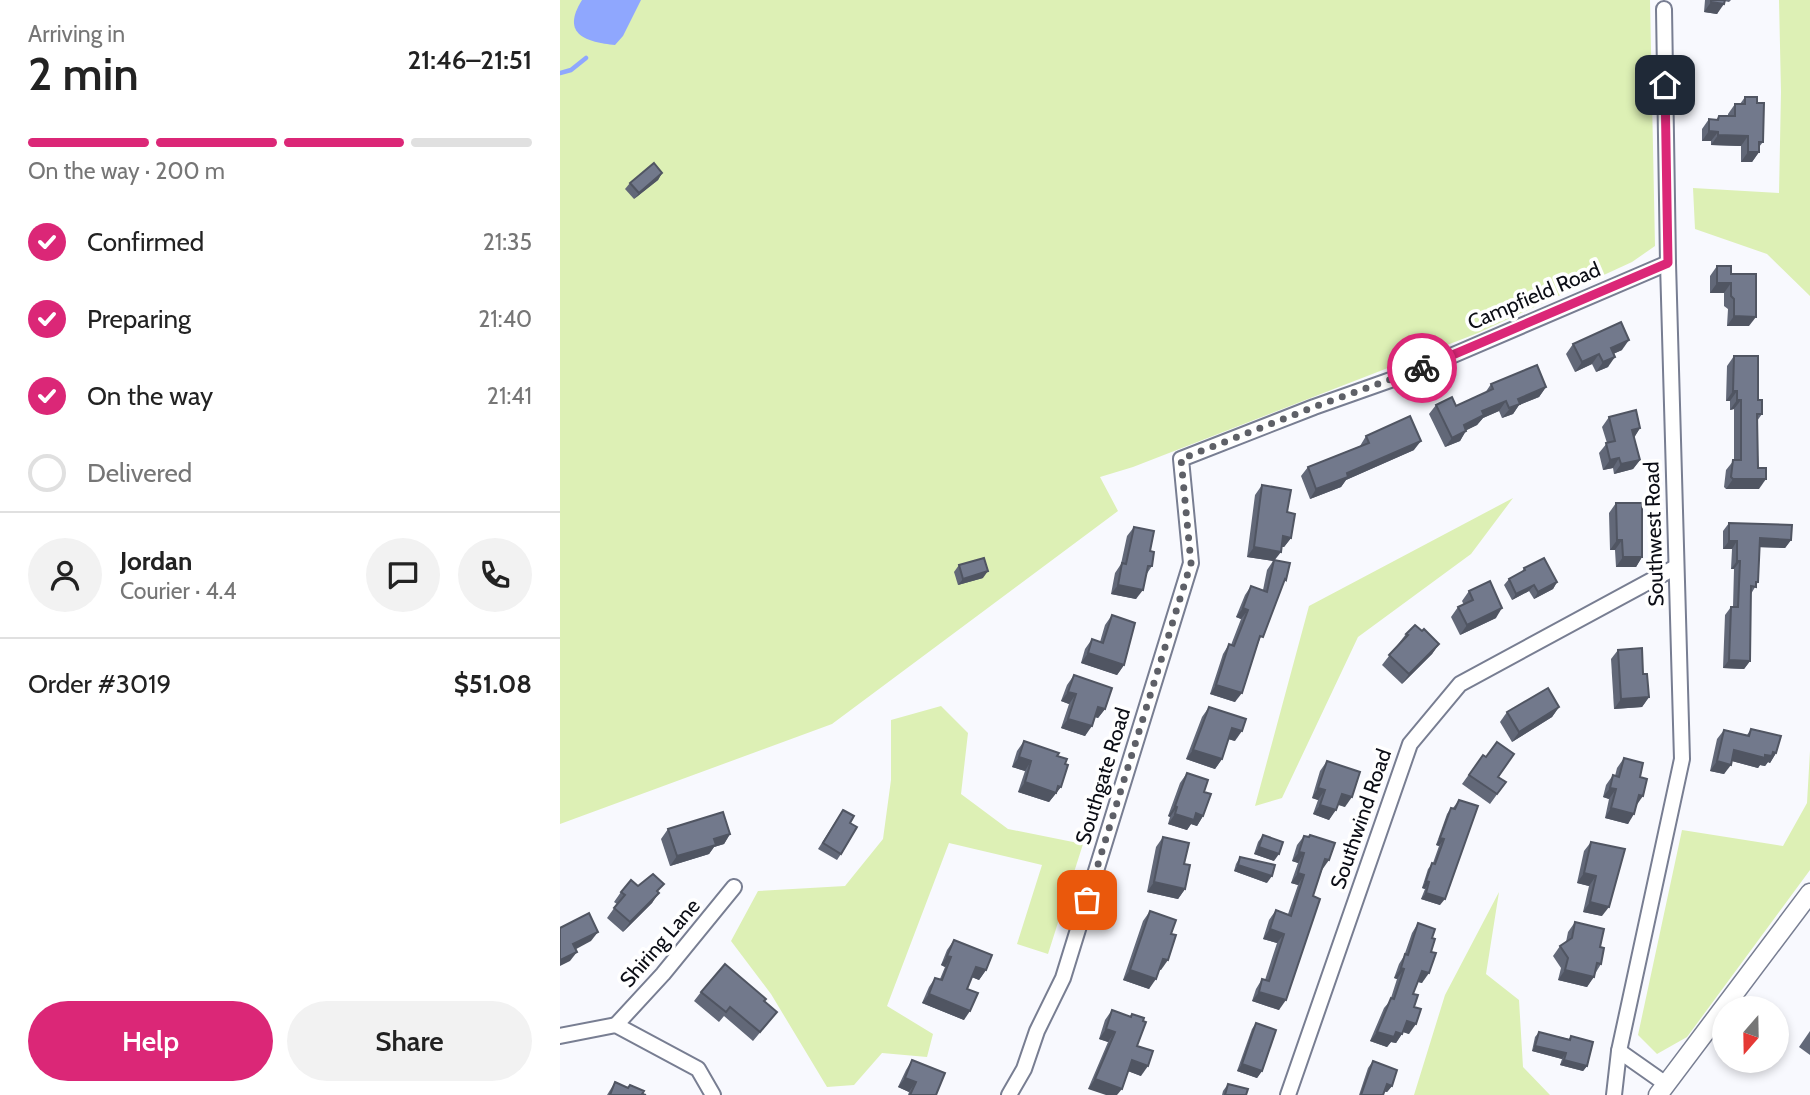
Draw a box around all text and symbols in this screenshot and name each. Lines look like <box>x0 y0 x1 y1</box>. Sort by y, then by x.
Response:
text: Arriving in <box>28 20 125 48</box>
text: 21:46–21:51 <box>407 44 532 76</box>
text: 2 min <box>28 46 139 102</box>
pin <box>1635 55 1695 115</box>
icon: home <box>1646 66 1684 104</box>
text: On the way · 200 m <box>28 157 225 185</box>
icon: check <box>28 223 66 261</box>
text: Confirmed <box>87 226 204 258</box>
text: 21:35 <box>483 228 532 256</box>
street label: Campfield Road <box>1464 256 1604 335</box>
icon: check <box>28 300 66 338</box>
text: Preparing <box>87 303 191 335</box>
text: 21:40 <box>478 305 532 333</box>
courier <box>1387 333 1457 403</box>
icon: bike <box>1403 349 1441 387</box>
icon: check <box>28 377 66 415</box>
text: On the way <box>87 380 213 412</box>
text: 21:41 <box>487 382 532 410</box>
text: Delivered <box>87 457 192 489</box>
street label: Southwest Road <box>1638 461 1669 607</box>
button: person <box>28 538 102 612</box>
button: chat <box>366 538 440 612</box>
button: phone <box>458 538 532 612</box>
text: Jordan <box>120 545 192 577</box>
text: Courier · 4.4 <box>120 577 237 605</box>
text: Order #3019 <box>28 668 171 700</box>
text: $51.08 <box>454 668 532 700</box>
street label: Southgate Road <box>1070 704 1135 847</box>
street label: Southwind Road <box>1325 746 1396 892</box>
pin <box>1057 870 1117 930</box>
icon: bag <box>1068 881 1106 919</box>
street label: Shiring Lane <box>614 893 705 992</box>
north arrow <box>1712 996 1788 1073</box>
map controls <box>1712 996 1789 1073</box>
button: Help <box>28 1001 273 1081</box>
button: Share <box>287 1001 532 1081</box>

